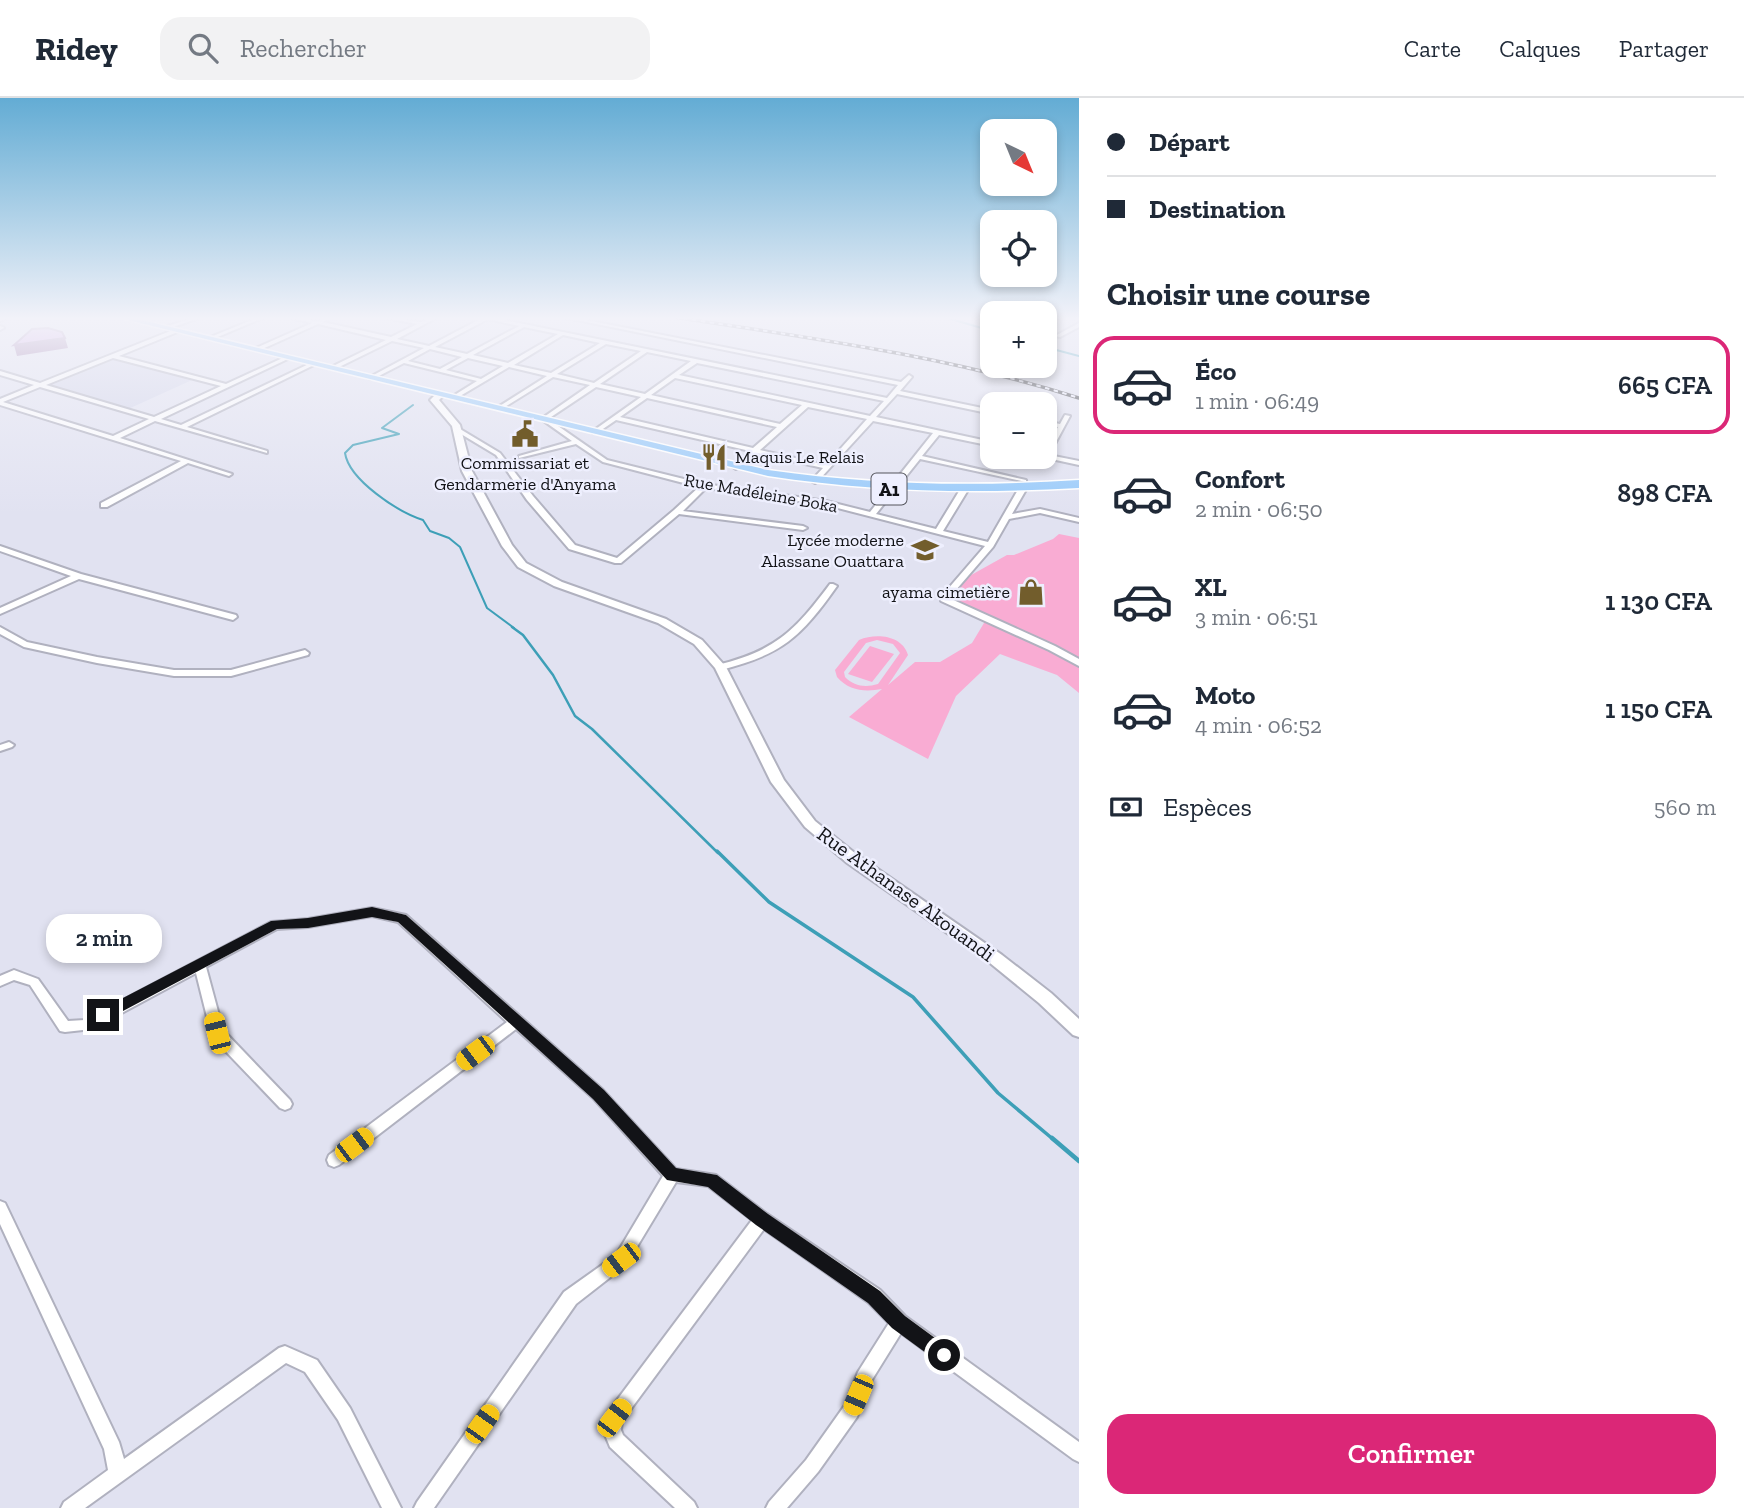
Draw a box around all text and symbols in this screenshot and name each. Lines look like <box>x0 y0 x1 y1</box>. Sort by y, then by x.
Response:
search box <box>160 17 650 80</box>
text: Ridey <box>35 29 118 68</box>
icon: search <box>184 29 222 67</box>
text: Rechercher <box>240 32 367 64</box>
text: Carte <box>1404 34 1461 63</box>
text: Calques <box>1499 34 1581 63</box>
text: Partager <box>1619 34 1709 63</box>
north arrow <box>980 119 1057 196</box>
map controls <box>980 119 1057 469</box>
text: Départ <box>1149 126 1230 158</box>
text: Destination <box>1149 193 1285 225</box>
button: locate <box>980 210 1057 287</box>
text: Choisir une course <box>1107 275 1370 313</box>
button: + <box>980 301 1057 378</box>
icon: car <box>1111 354 1174 417</box>
text: Éco <box>1195 355 1236 387</box>
text: 665 CFA <box>1618 369 1712 401</box>
text: 1 min · 06:49 <box>1195 387 1319 415</box>
button: − <box>980 392 1057 469</box>
public building icon: Commissariat et Gendarmerie d'Anyama <box>510 419 540 449</box>
restaurant icon: Maquis Le Relais <box>699 442 729 472</box>
place label: Maquis Le Relais <box>735 446 864 468</box>
place label: Commissariat et Gendarmerie d'Anyama <box>434 452 616 495</box>
icon: car <box>1111 462 1174 525</box>
text: Confort <box>1195 463 1285 495</box>
street label: Rue Madéleine Boka <box>682 469 840 517</box>
road number: A1 <box>872 474 906 504</box>
text: 898 CFA <box>1617 477 1712 509</box>
text: 2 min · 06:50 <box>1195 495 1323 523</box>
place label: Lycée moderne Alassane Ouattara <box>761 529 904 572</box>
school or university icon: Lycée moderne Alassane Ouattara <box>910 535 940 565</box>
icon: car <box>1111 570 1174 633</box>
text: XL <box>1195 571 1227 603</box>
shop icon: ayama cimetière <box>1016 577 1046 607</box>
place label: ayama cimetière <box>882 581 1010 603</box>
text: 1 130 CFA <box>1605 585 1712 617</box>
text: 3 min · 06:51 <box>1195 603 1318 631</box>
icon: car <box>1111 678 1174 741</box>
text: Moto <box>1195 679 1255 711</box>
text: 1 150 CFA <box>1605 693 1712 725</box>
text: 4 min · 06:52 <box>1195 711 1322 739</box>
icon: cash <box>1107 788 1145 826</box>
text: Espèces <box>1163 791 1252 823</box>
text: 560 m <box>1654 793 1716 821</box>
street label: Rue Athanase Akouandi <box>813 821 1000 967</box>
callout: 2 min <box>45 914 161 962</box>
text: 2 min <box>75 924 133 952</box>
route end <box>87 999 119 1031</box>
car <box>202 1010 233 1056</box>
car <box>452 1032 499 1074</box>
car <box>331 1124 378 1166</box>
car <box>598 1239 645 1281</box>
route start <box>928 1339 960 1371</box>
car <box>841 1372 876 1418</box>
car <box>593 1395 636 1441</box>
car <box>462 1401 503 1447</box>
button: Confirmer <box>1107 1414 1716 1494</box>

